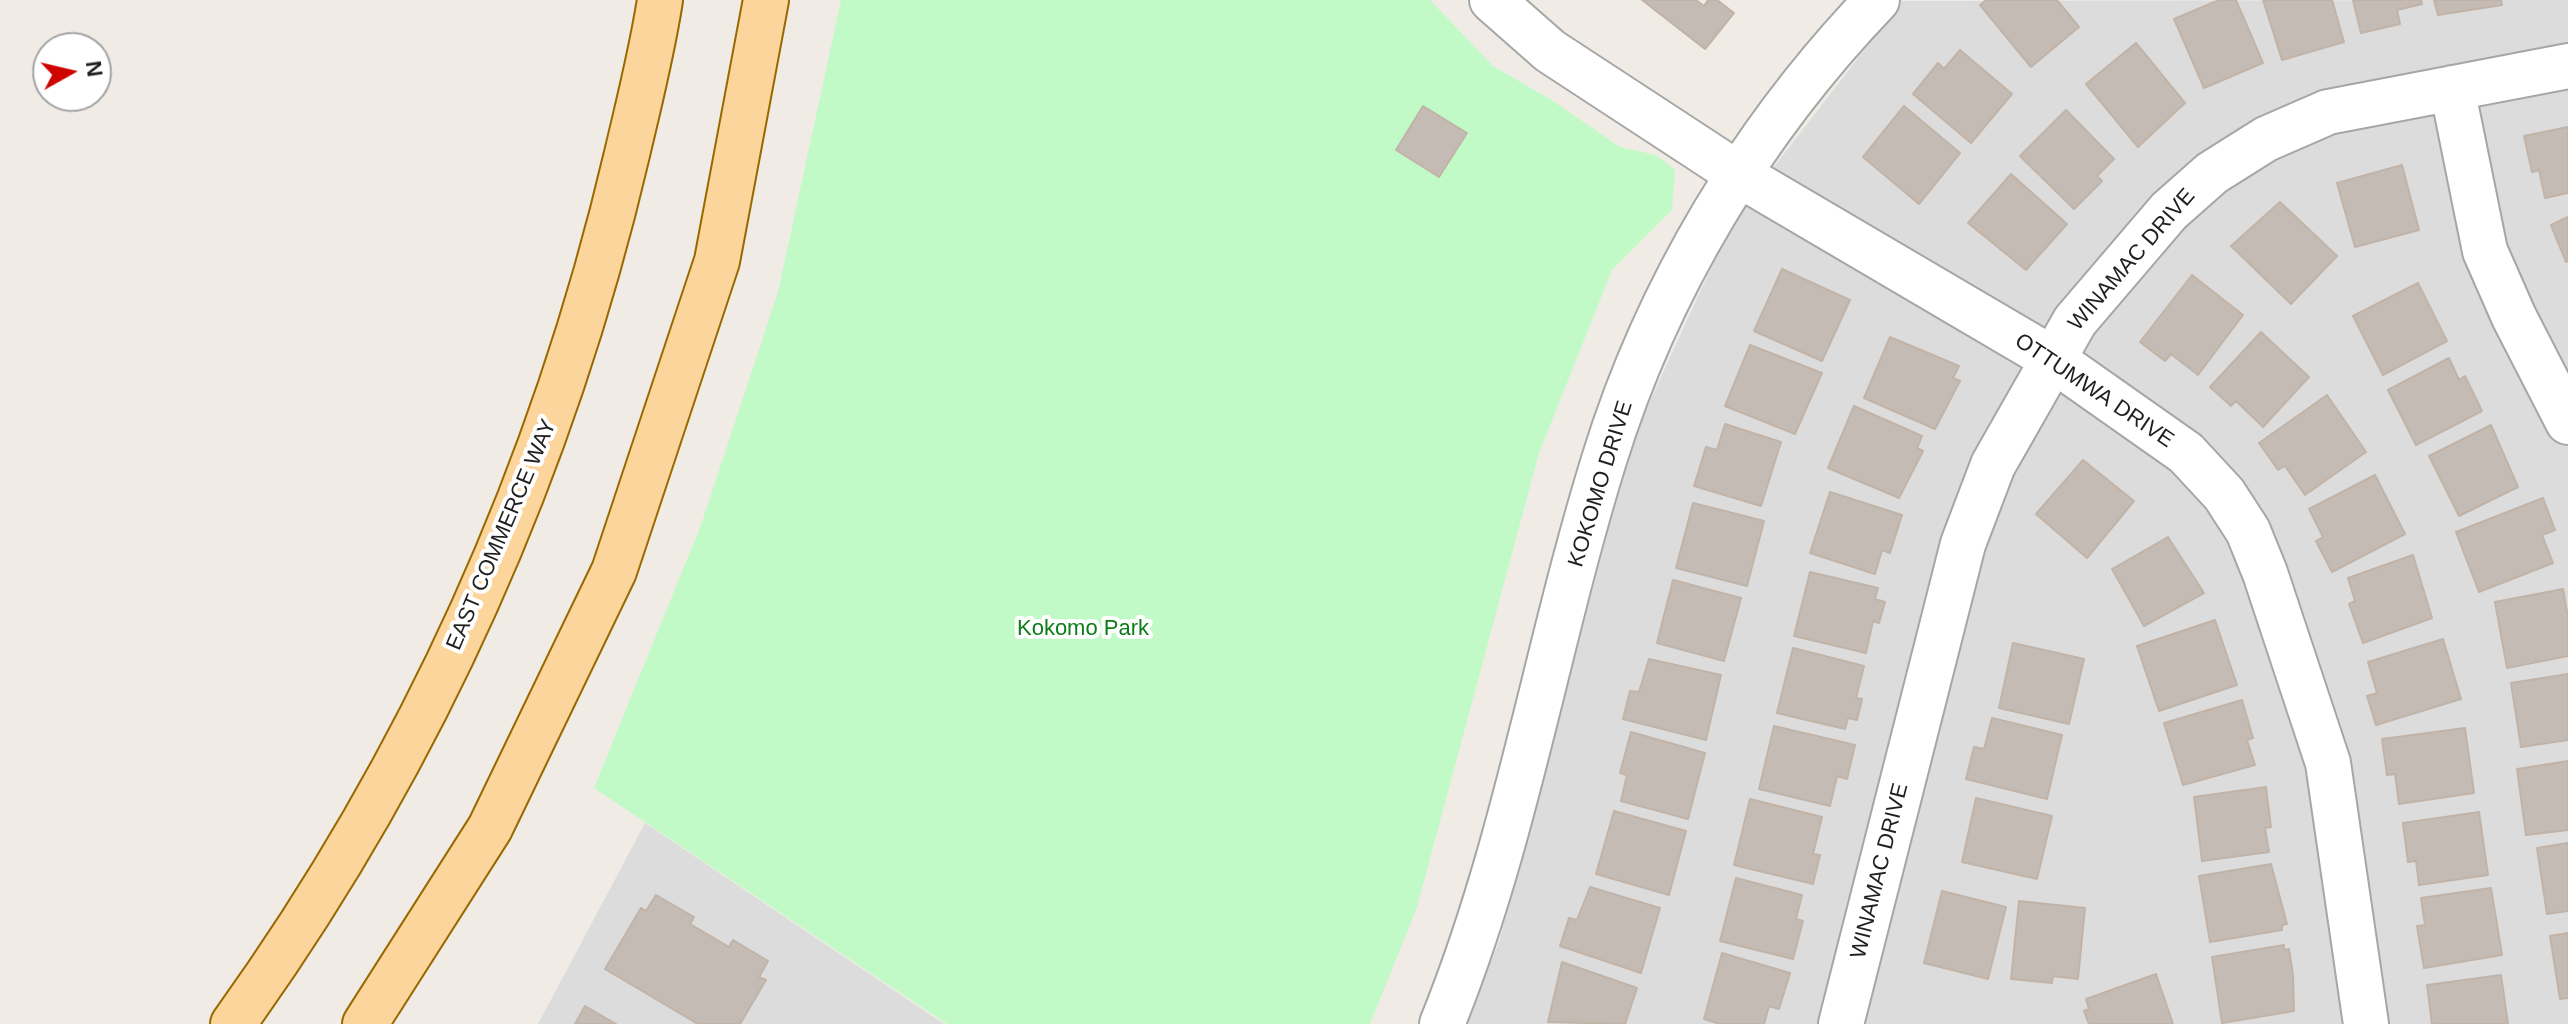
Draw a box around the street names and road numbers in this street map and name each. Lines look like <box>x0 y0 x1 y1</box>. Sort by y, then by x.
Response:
street label: WINAMAC DRIVE <box>2063 184 2201 336</box>
street label: OTTUMWA DRIVE <box>2009 328 2179 454</box>
street label: KOKOMO DRIVE <box>1563 398 1639 570</box>
street label: EAST COMMERCE WAY <box>441 416 563 654</box>
street label: WINAMAC DRIVE <box>1845 781 1915 961</box>

